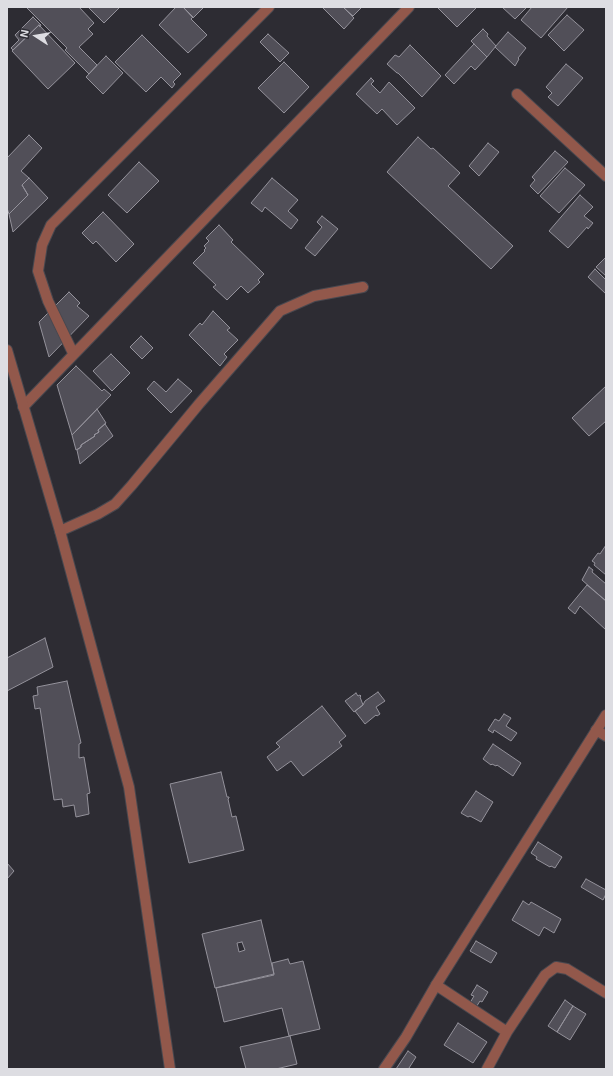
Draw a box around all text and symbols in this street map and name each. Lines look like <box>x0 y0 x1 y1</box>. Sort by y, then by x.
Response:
north arrow <box>16 16 56 56</box>
text: N <box>17 28 31 39</box>

